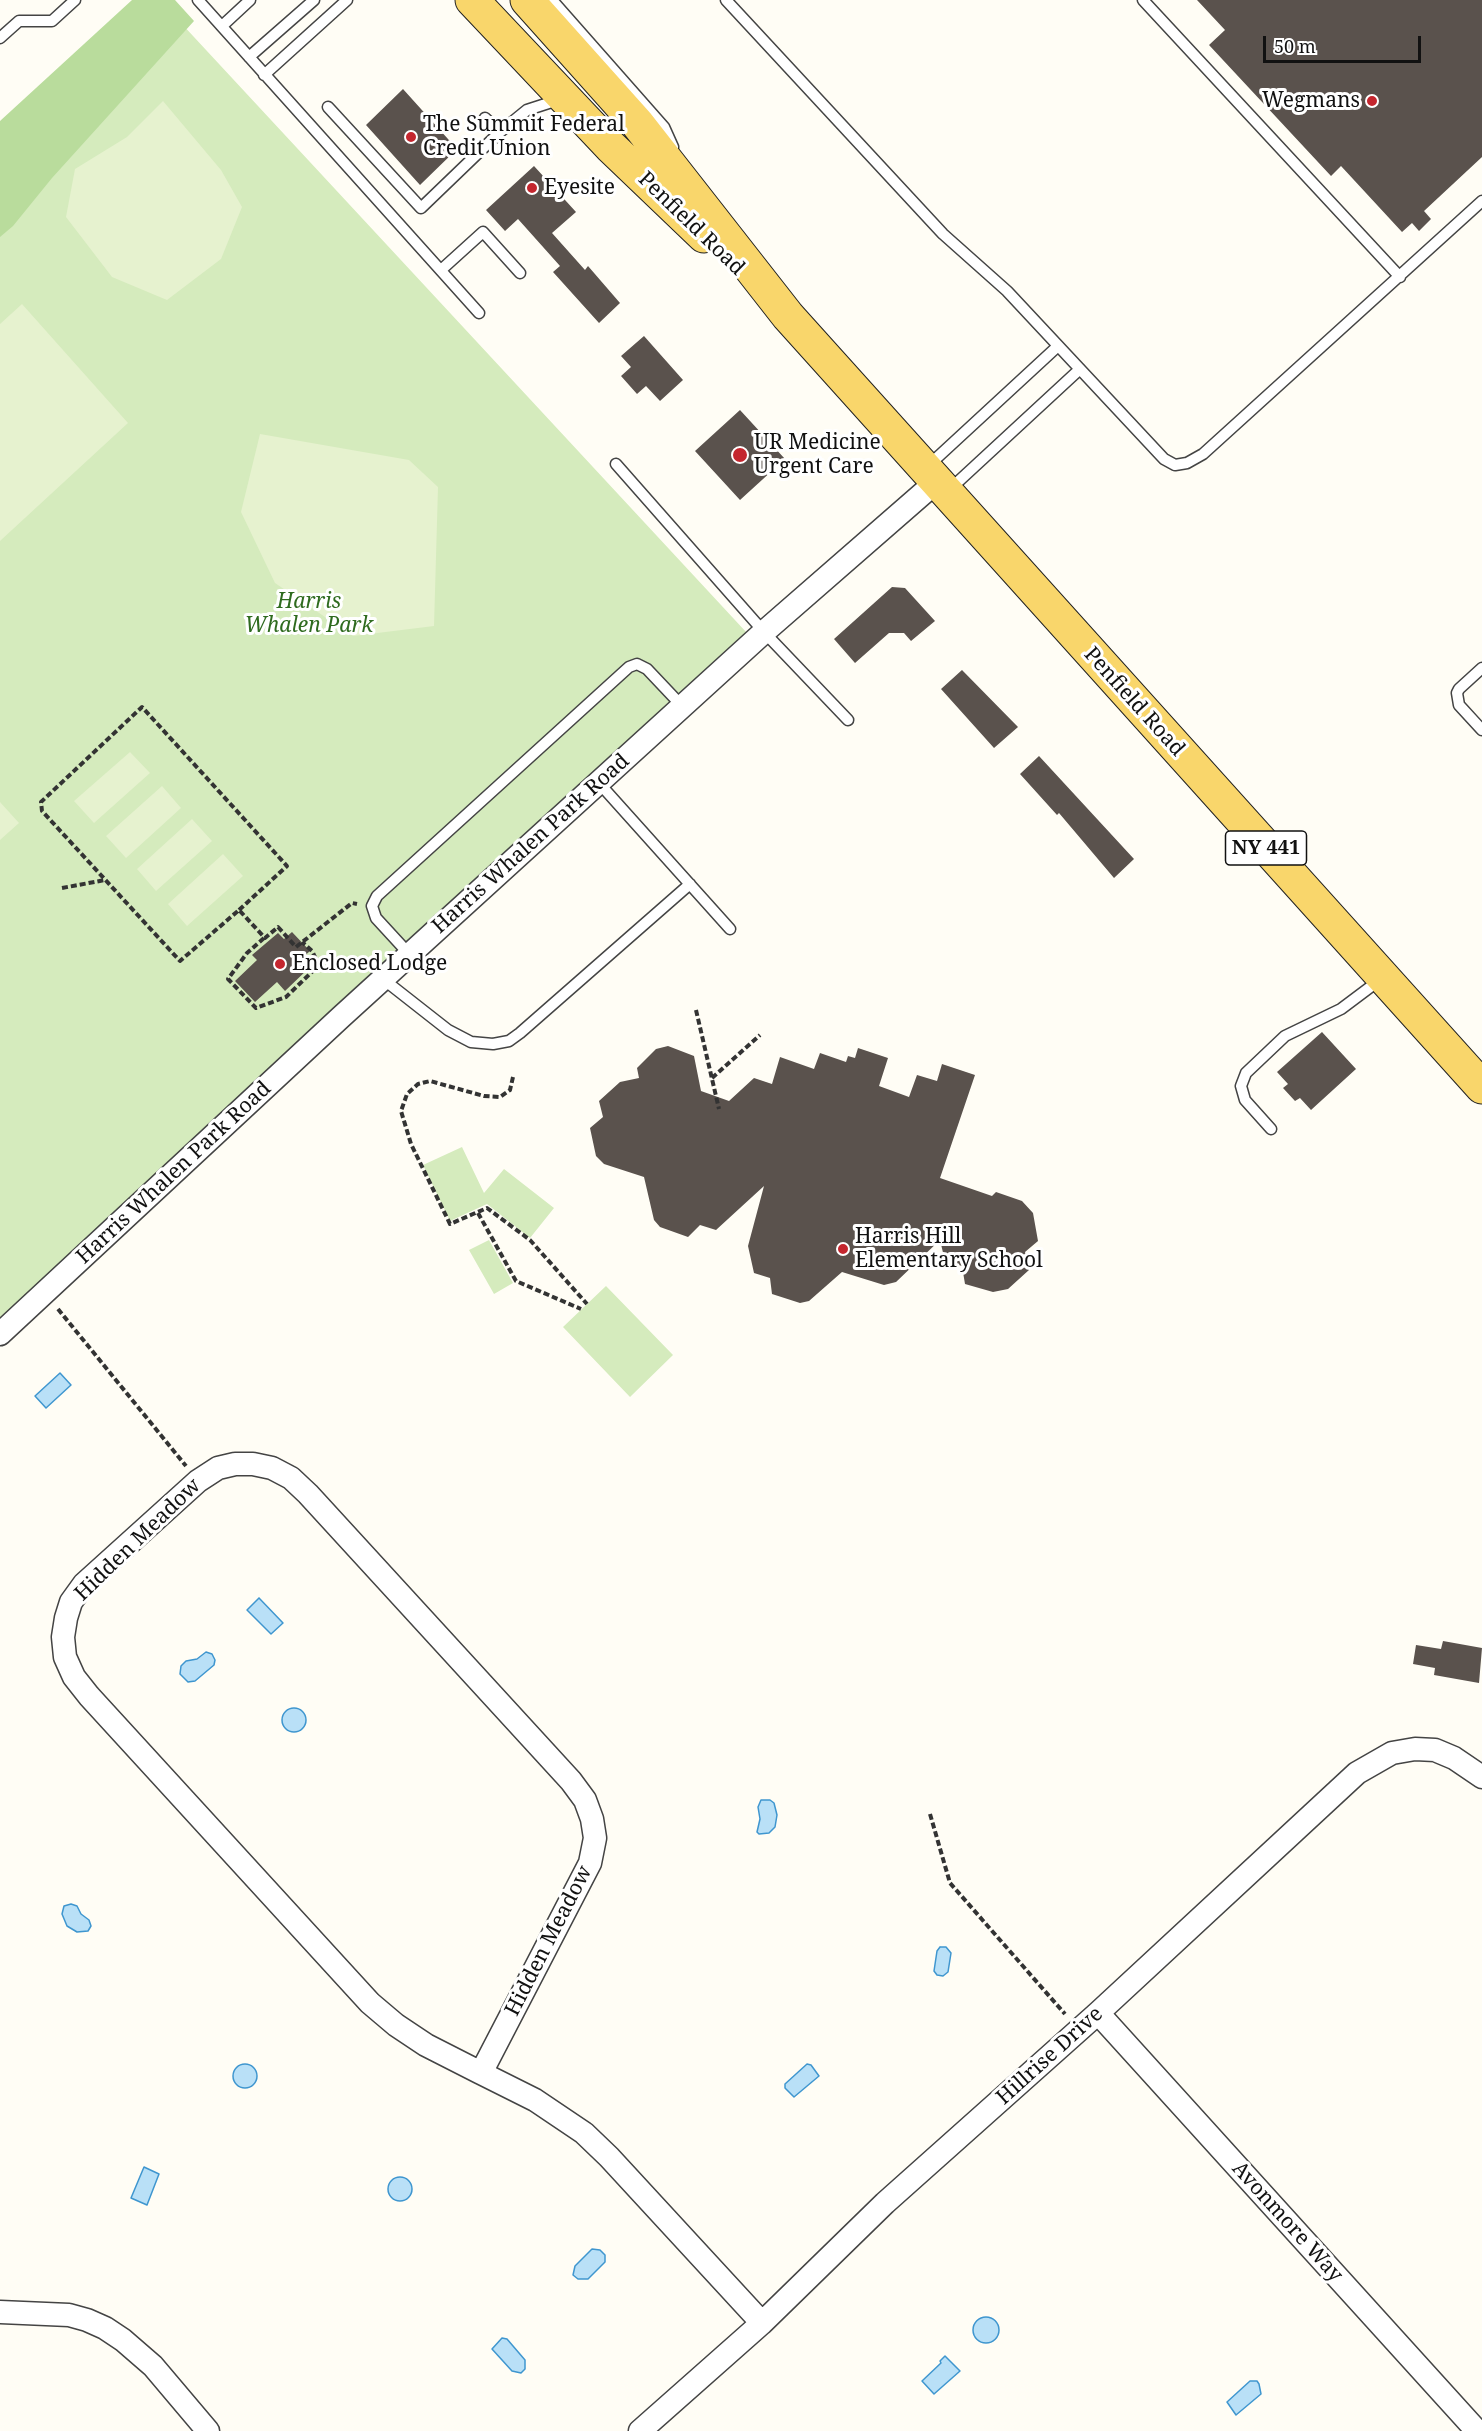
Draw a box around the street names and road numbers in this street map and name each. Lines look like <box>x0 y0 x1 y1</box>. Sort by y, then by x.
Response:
street label: Penfield Road <box>633 167 749 281</box>
street label: Penfield Road <box>1078 642 1190 762</box>
street label: Harris Whalen Park Road <box>427 749 635 939</box>
road number: NY 441 <box>1226 831 1306 865</box>
street label: Harris Whalen Park Road <box>72 1076 276 1270</box>
street label: Hidden Meadow <box>70 1474 206 1606</box>
street label: Hidden Meadow <box>500 1862 598 2020</box>
street label: Hillrise Drive <box>992 2002 1108 2110</box>
street label: Avonmore Way <box>1226 2156 1348 2288</box>

